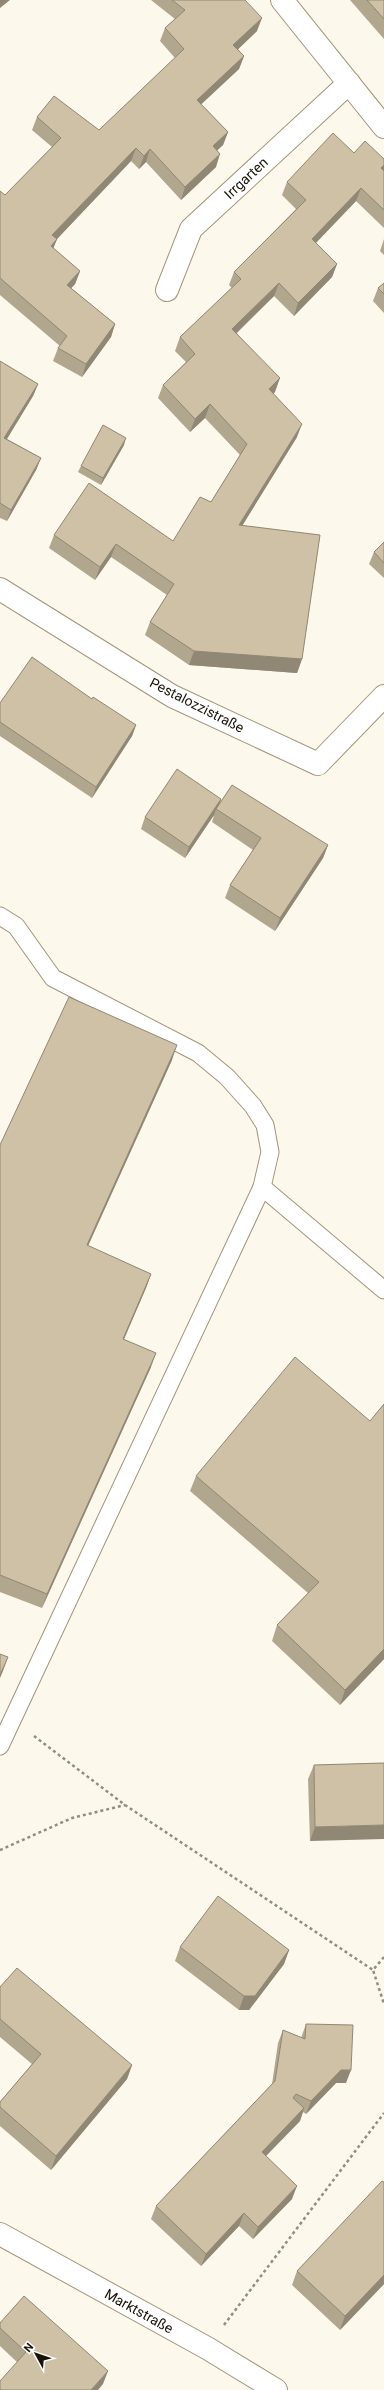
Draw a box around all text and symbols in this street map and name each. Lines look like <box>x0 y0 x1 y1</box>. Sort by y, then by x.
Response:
street label: Irrgarten <box>221 154 271 202</box>
street label: Pestalozzistraße <box>147 674 247 736</box>
street label: Marktstraße <box>102 2286 176 2336</box>
north arrow <box>16 2334 56 2374</box>
text: N <box>21 2341 36 2355</box>

